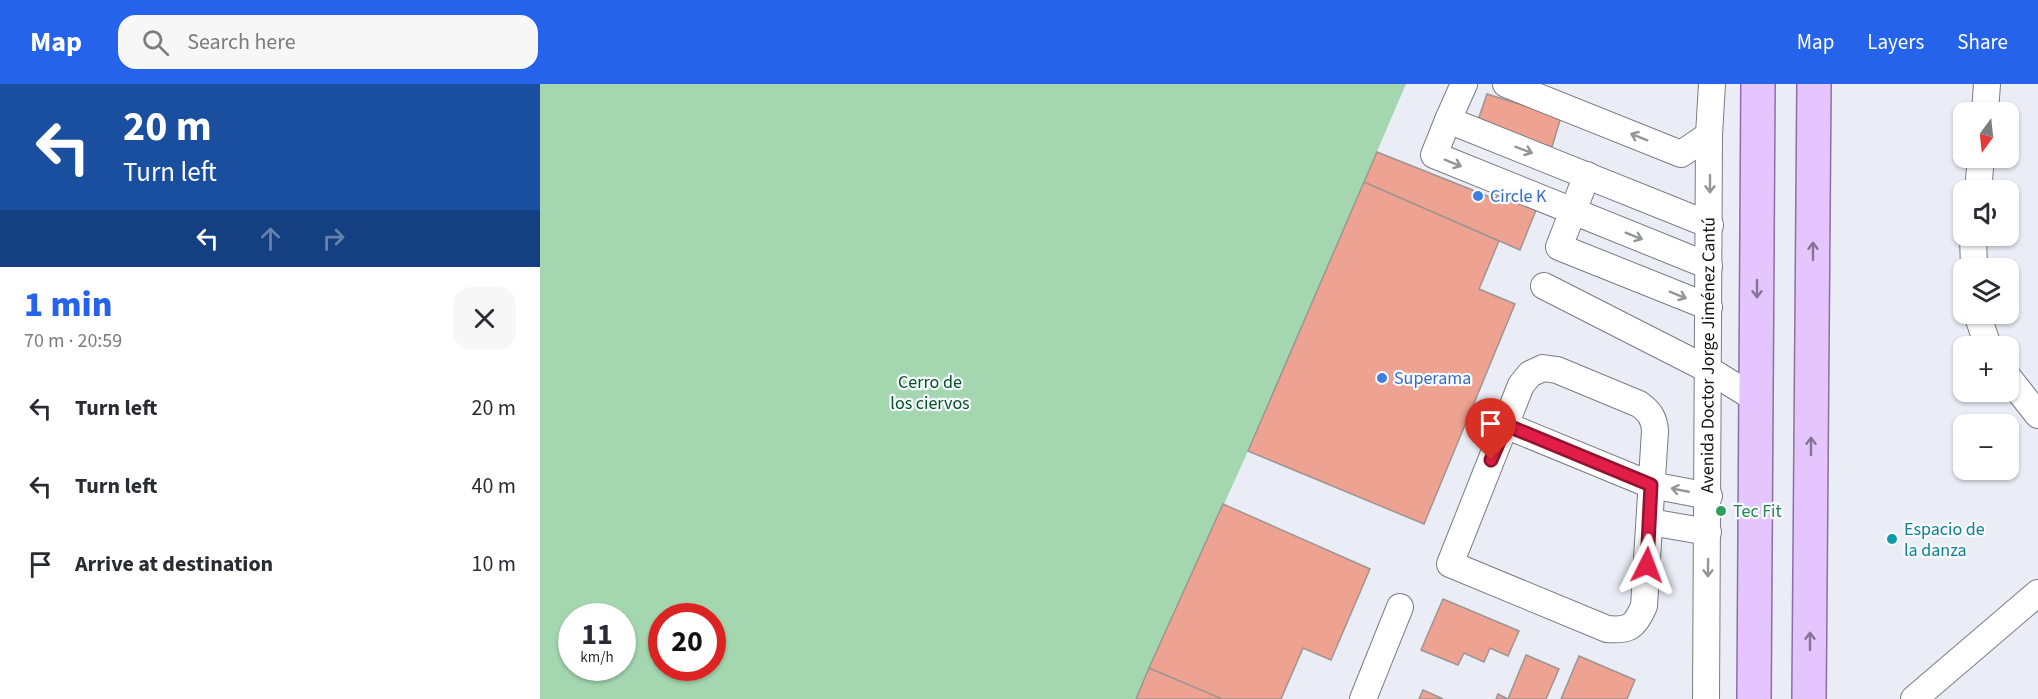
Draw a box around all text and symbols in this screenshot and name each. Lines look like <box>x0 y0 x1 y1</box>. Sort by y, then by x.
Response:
search box <box>118 15 538 69</box>
text: Map <box>30 22 82 62</box>
icon: search <box>139 26 172 59</box>
text: Search here <box>187 26 296 58</box>
text: Map <box>1797 27 1834 57</box>
text: Layers <box>1867 27 1924 57</box>
text: Share <box>1957 27 2008 57</box>
text: 20 m <box>123 97 212 157</box>
north arrow <box>1953 102 2019 168</box>
map controls <box>1953 102 2019 480</box>
icon: left <box>24 108 102 186</box>
one-way arrow <box>1630 131 1649 142</box>
one-way arrow <box>1514 146 1533 157</box>
text: Turn left <box>123 153 217 192</box>
one-way arrow <box>1443 158 1462 169</box>
one-way arrow <box>1704 174 1716 194</box>
button: sound <box>1953 180 2019 246</box>
place label: Circle K <box>1490 184 1547 209</box>
marker: Circle K <box>1471 189 1485 203</box>
street label: Avenida Doctor Jorge Jiménez Cantú <box>1695 217 1721 493</box>
icon: left <box>191 222 224 255</box>
icon: ahead <box>254 222 287 255</box>
icon: right <box>317 222 350 255</box>
one-way arrow <box>1624 231 1643 242</box>
one-way arrow <box>1807 241 1819 261</box>
button: layers <box>1953 258 2019 324</box>
text: 1 min <box>24 279 112 330</box>
one-way arrow <box>1751 279 1763 299</box>
button: close <box>453 287 516 350</box>
one-way arrow <box>1668 290 1687 301</box>
text: 70 m · 20:59 <box>24 327 122 355</box>
button: + <box>1953 336 2019 402</box>
place label: Superama <box>1394 366 1471 391</box>
park label: Cerro de los ciervos <box>890 370 970 416</box>
marker: Superama <box>1375 371 1389 385</box>
icon: left <box>24 392 57 425</box>
text: Turn left <box>75 392 157 424</box>
text: 20 m <box>471 392 516 424</box>
pin <box>1465 398 1516 460</box>
icon: arrive <box>1474 407 1507 440</box>
button: − <box>1953 414 2019 480</box>
one-way arrow <box>1805 436 1817 456</box>
icon: left <box>24 470 57 503</box>
text: Turn left <box>75 470 157 502</box>
text: 40 m <box>471 470 516 502</box>
one-way arrow <box>1670 484 1690 495</box>
place label: Tec Fit <box>1733 499 1782 524</box>
marker: Tec Fit <box>1714 504 1728 518</box>
place label: Espacio de la danza <box>1904 517 1985 563</box>
marker: Espacio de la danza <box>1885 532 1899 546</box>
position arrow <box>1615 533 1679 597</box>
icon: arrive <box>24 548 57 581</box>
text: Arrive at destination <box>75 548 273 580</box>
text: 10 m <box>471 548 516 580</box>
one-way arrow <box>1702 558 1714 578</box>
speed limit sign: 20 <box>648 603 726 681</box>
text: 11 <box>581 613 613 656</box>
one-way arrow <box>1804 631 1815 651</box>
text: km/h <box>580 647 614 668</box>

